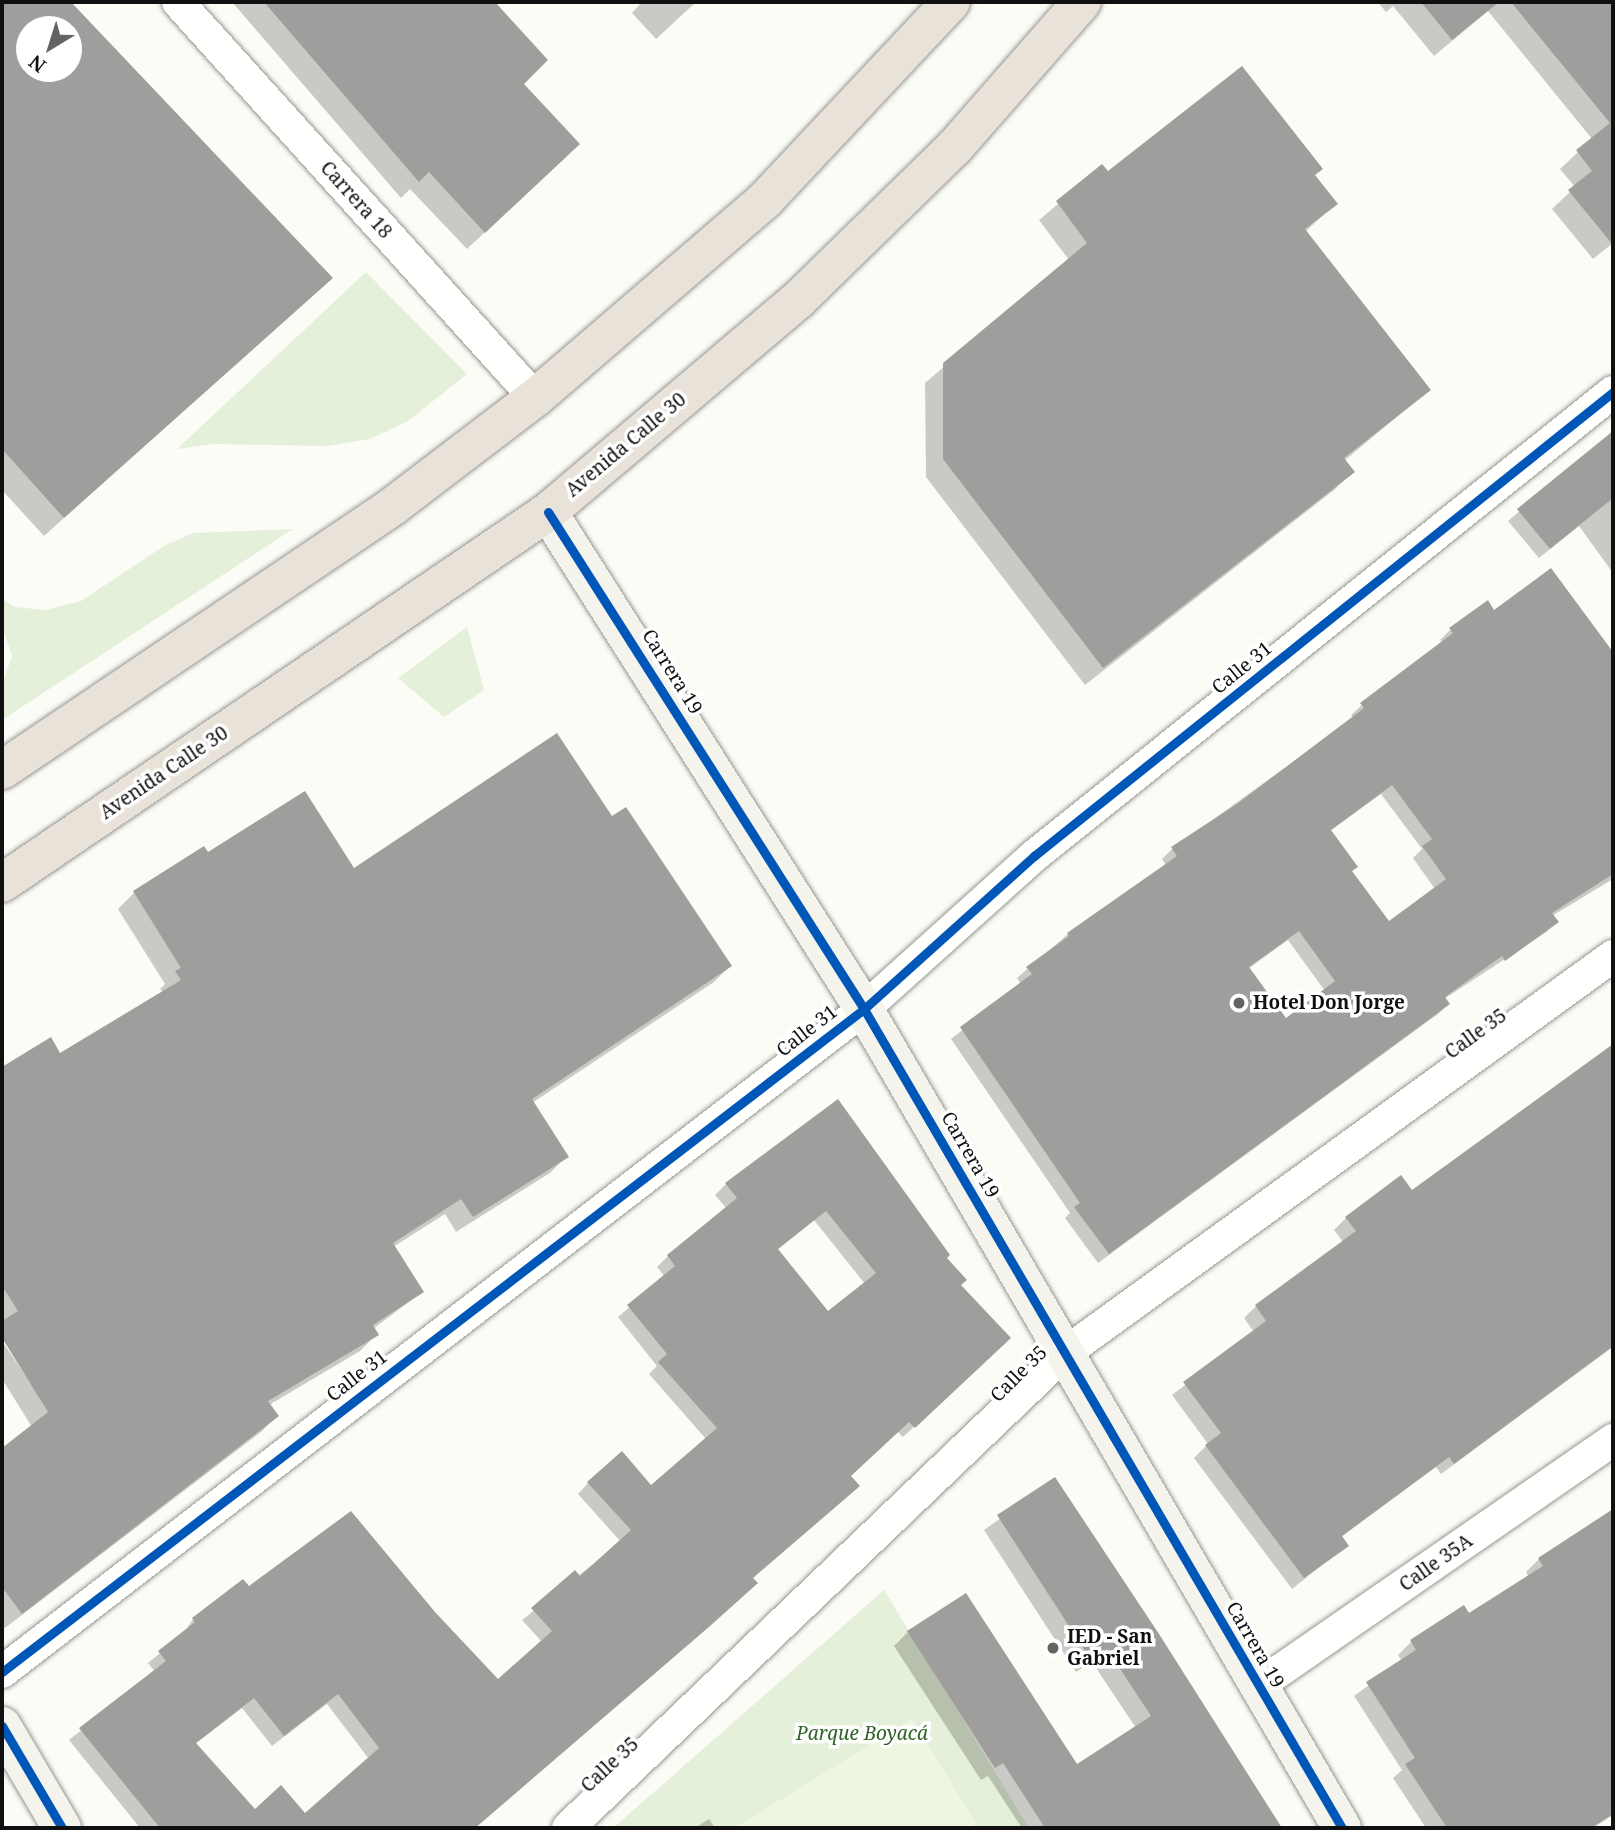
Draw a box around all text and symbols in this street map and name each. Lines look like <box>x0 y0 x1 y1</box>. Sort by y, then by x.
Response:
north arrow <box>14 14 84 84</box>
text: N <box>23 49 51 79</box>
street label: Carrera 18 <box>315 157 397 243</box>
street label: Avenida Calle 30 <box>561 388 691 502</box>
street label: Carrera 19 <box>637 625 707 719</box>
street label: Calle 31 <box>1207 637 1277 699</box>
street label: Avenida Calle 30 <box>96 722 232 824</box>
place label: Hotel Don Jorge <box>1253 992 1405 1014</box>
marker: Hotel Don Jorge <box>1231 995 1247 1011</box>
street label: Calle 31 <box>772 1000 842 1062</box>
street label: Calle 35 <box>1441 1004 1511 1064</box>
street label: Carrera 19 <box>936 1108 1004 1202</box>
street label: Calle 35 <box>986 1341 1052 1407</box>
street label: Calle 31 <box>322 1345 392 1407</box>
street label: Calle 35A <box>1395 1530 1477 1596</box>
street label: Carrera 19 <box>1221 1598 1289 1692</box>
place label: IED - San Gabriel <box>1067 1626 1152 1670</box>
marker: IED - San Gabriel <box>1045 1640 1061 1656</box>
park label: Parque Boyacá <box>796 1723 928 1745</box>
street label: Calle 35 <box>576 1733 644 1797</box>

